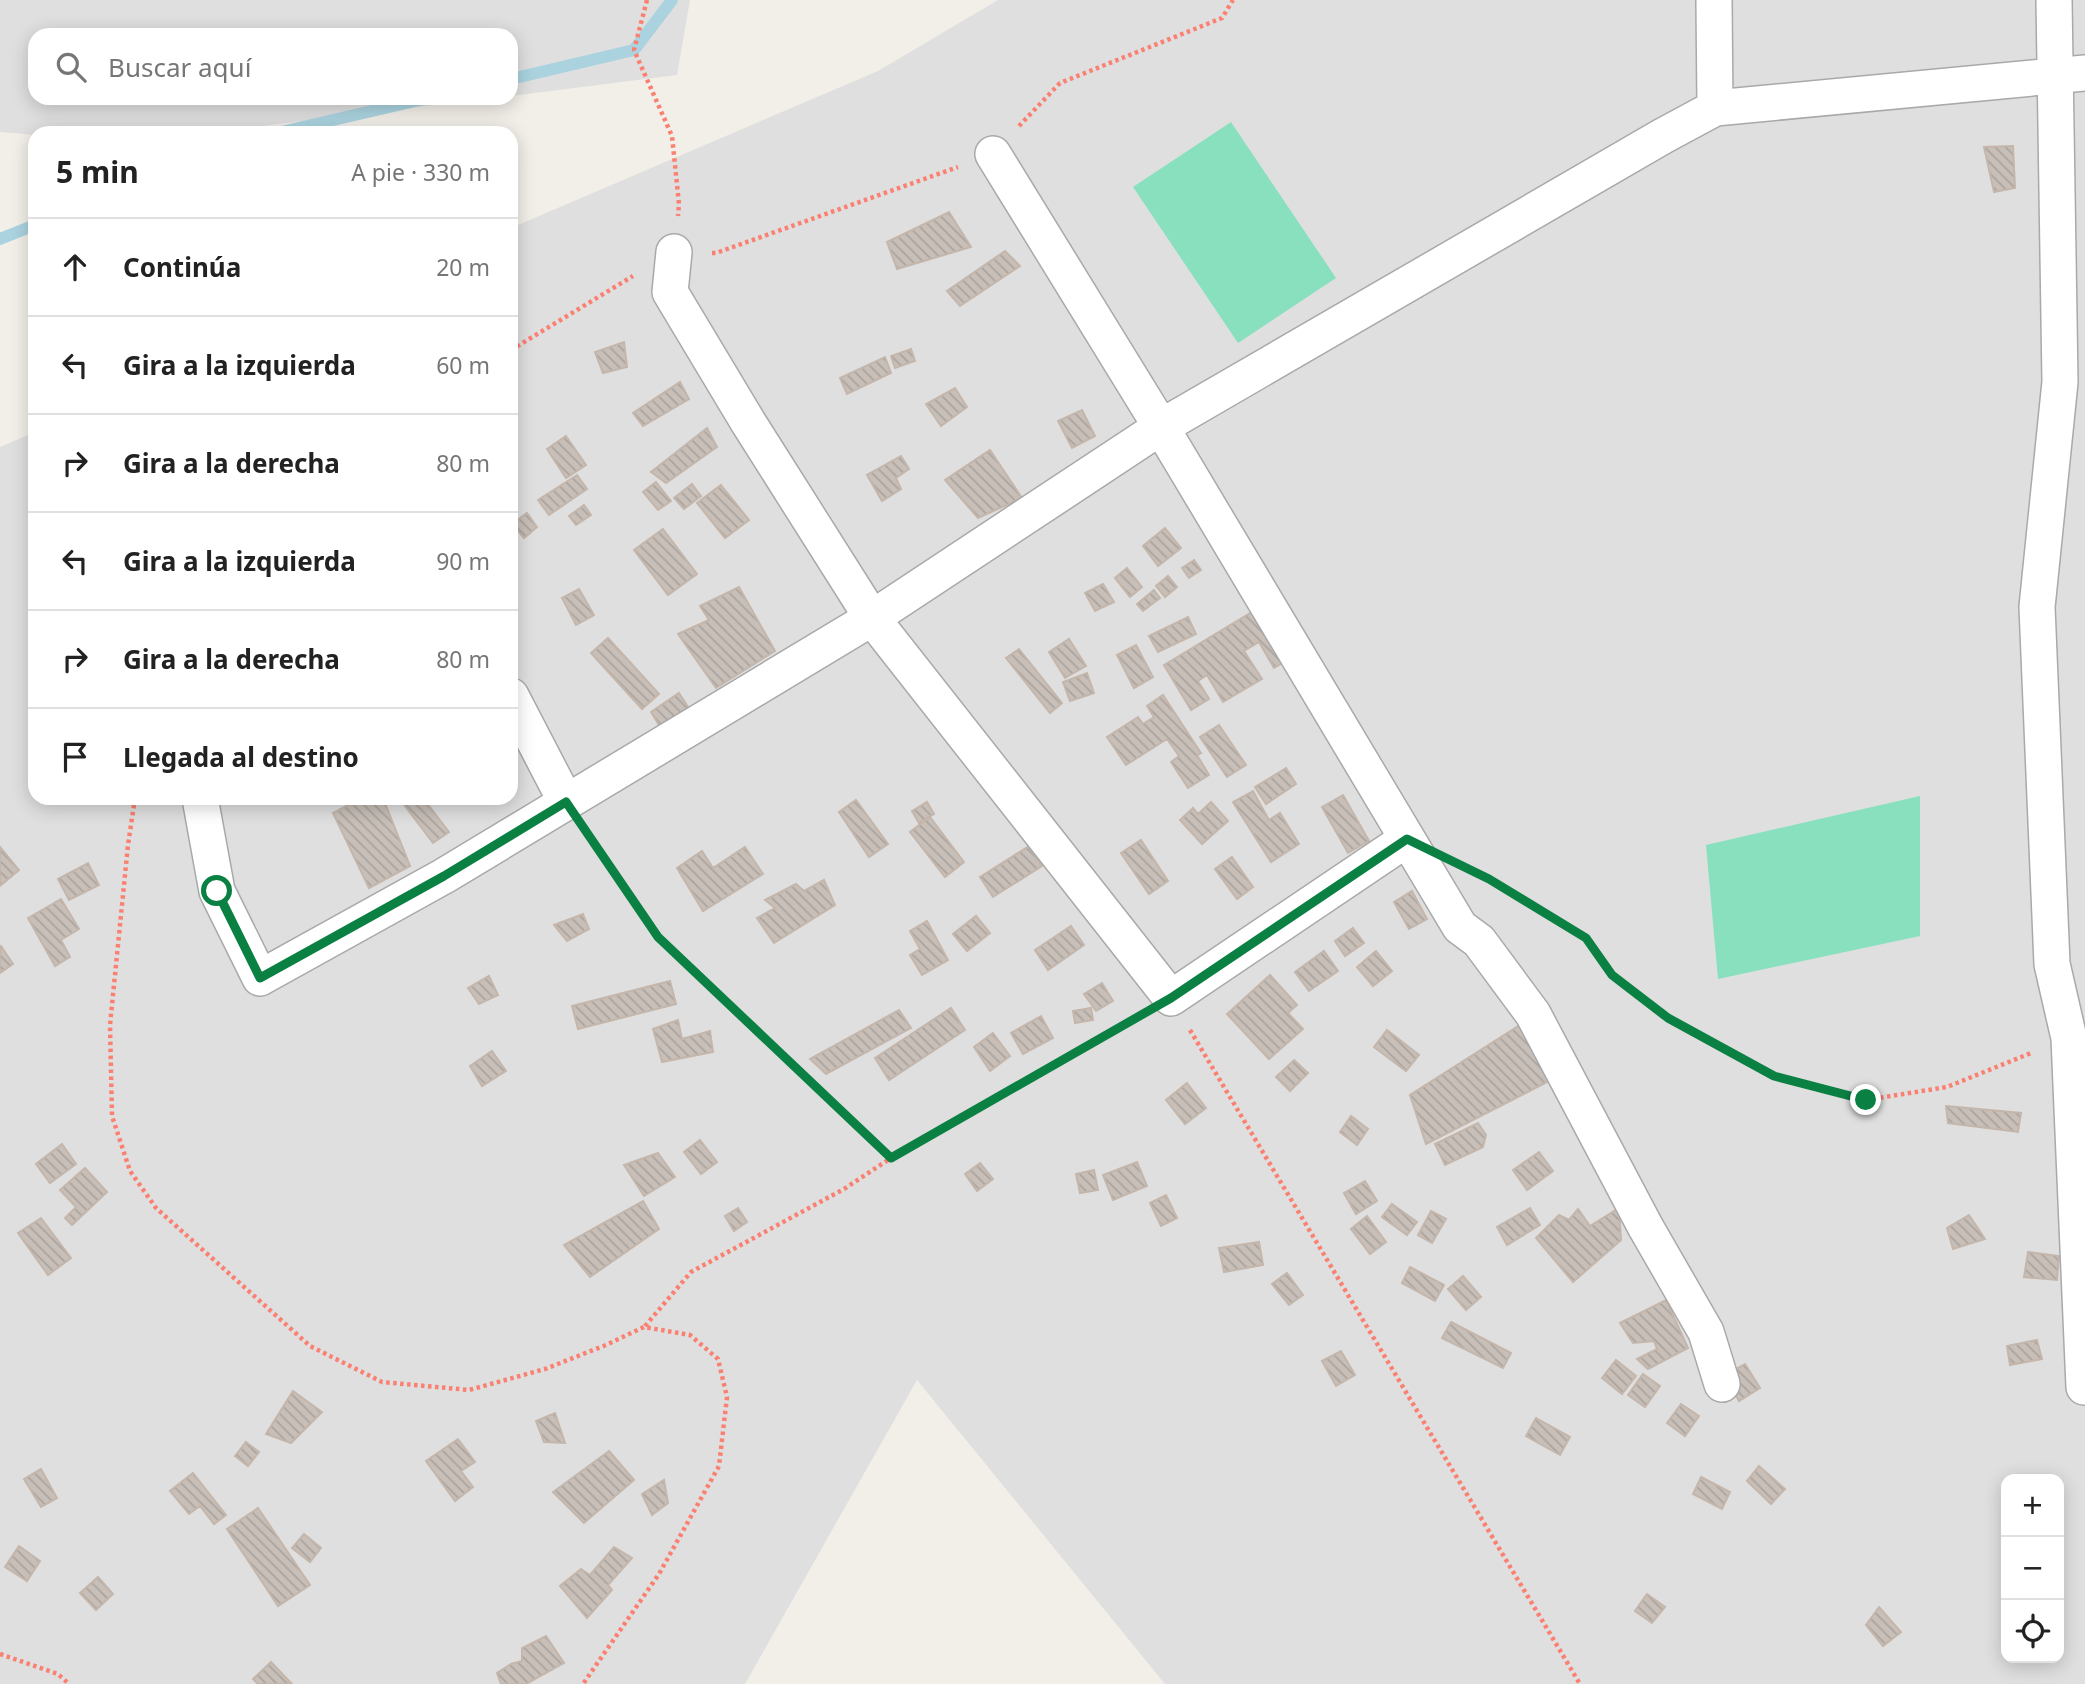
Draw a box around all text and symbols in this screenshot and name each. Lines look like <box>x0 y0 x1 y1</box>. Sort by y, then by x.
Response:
search box <box>28 28 518 105</box>
icon: search <box>52 48 90 86</box>
text: Buscar aquí <box>108 49 251 85</box>
text: 5 min <box>56 151 139 192</box>
text: A pie · 330 m <box>351 156 490 188</box>
icon: ahead <box>56 248 94 286</box>
text: Continúa <box>123 249 241 285</box>
text: 20 m <box>436 251 490 283</box>
icon: left <box>56 346 94 384</box>
text: Gira a la izquierda <box>123 347 356 383</box>
text: 60 m <box>436 349 490 381</box>
icon: right <box>56 444 94 482</box>
text: Gira a la derecha <box>123 445 340 481</box>
text: 80 m <box>436 447 490 479</box>
icon: left <box>56 542 94 580</box>
text: Gira a la izquierda <box>123 543 356 579</box>
text: 90 m <box>436 545 490 577</box>
icon: right <box>56 640 94 678</box>
text: Gira a la derecha <box>123 641 340 677</box>
text: 80 m <box>436 643 490 675</box>
icon: arrive <box>56 738 94 776</box>
text: Llegada al destino <box>123 739 359 775</box>
route start <box>201 875 232 906</box>
route end <box>1850 1084 1881 1115</box>
map controls <box>2001 1474 2064 1663</box>
button: + <box>2001 1474 2064 1537</box>
button: − <box>2001 1537 2064 1600</box>
button: locate <box>2001 1600 2064 1663</box>

